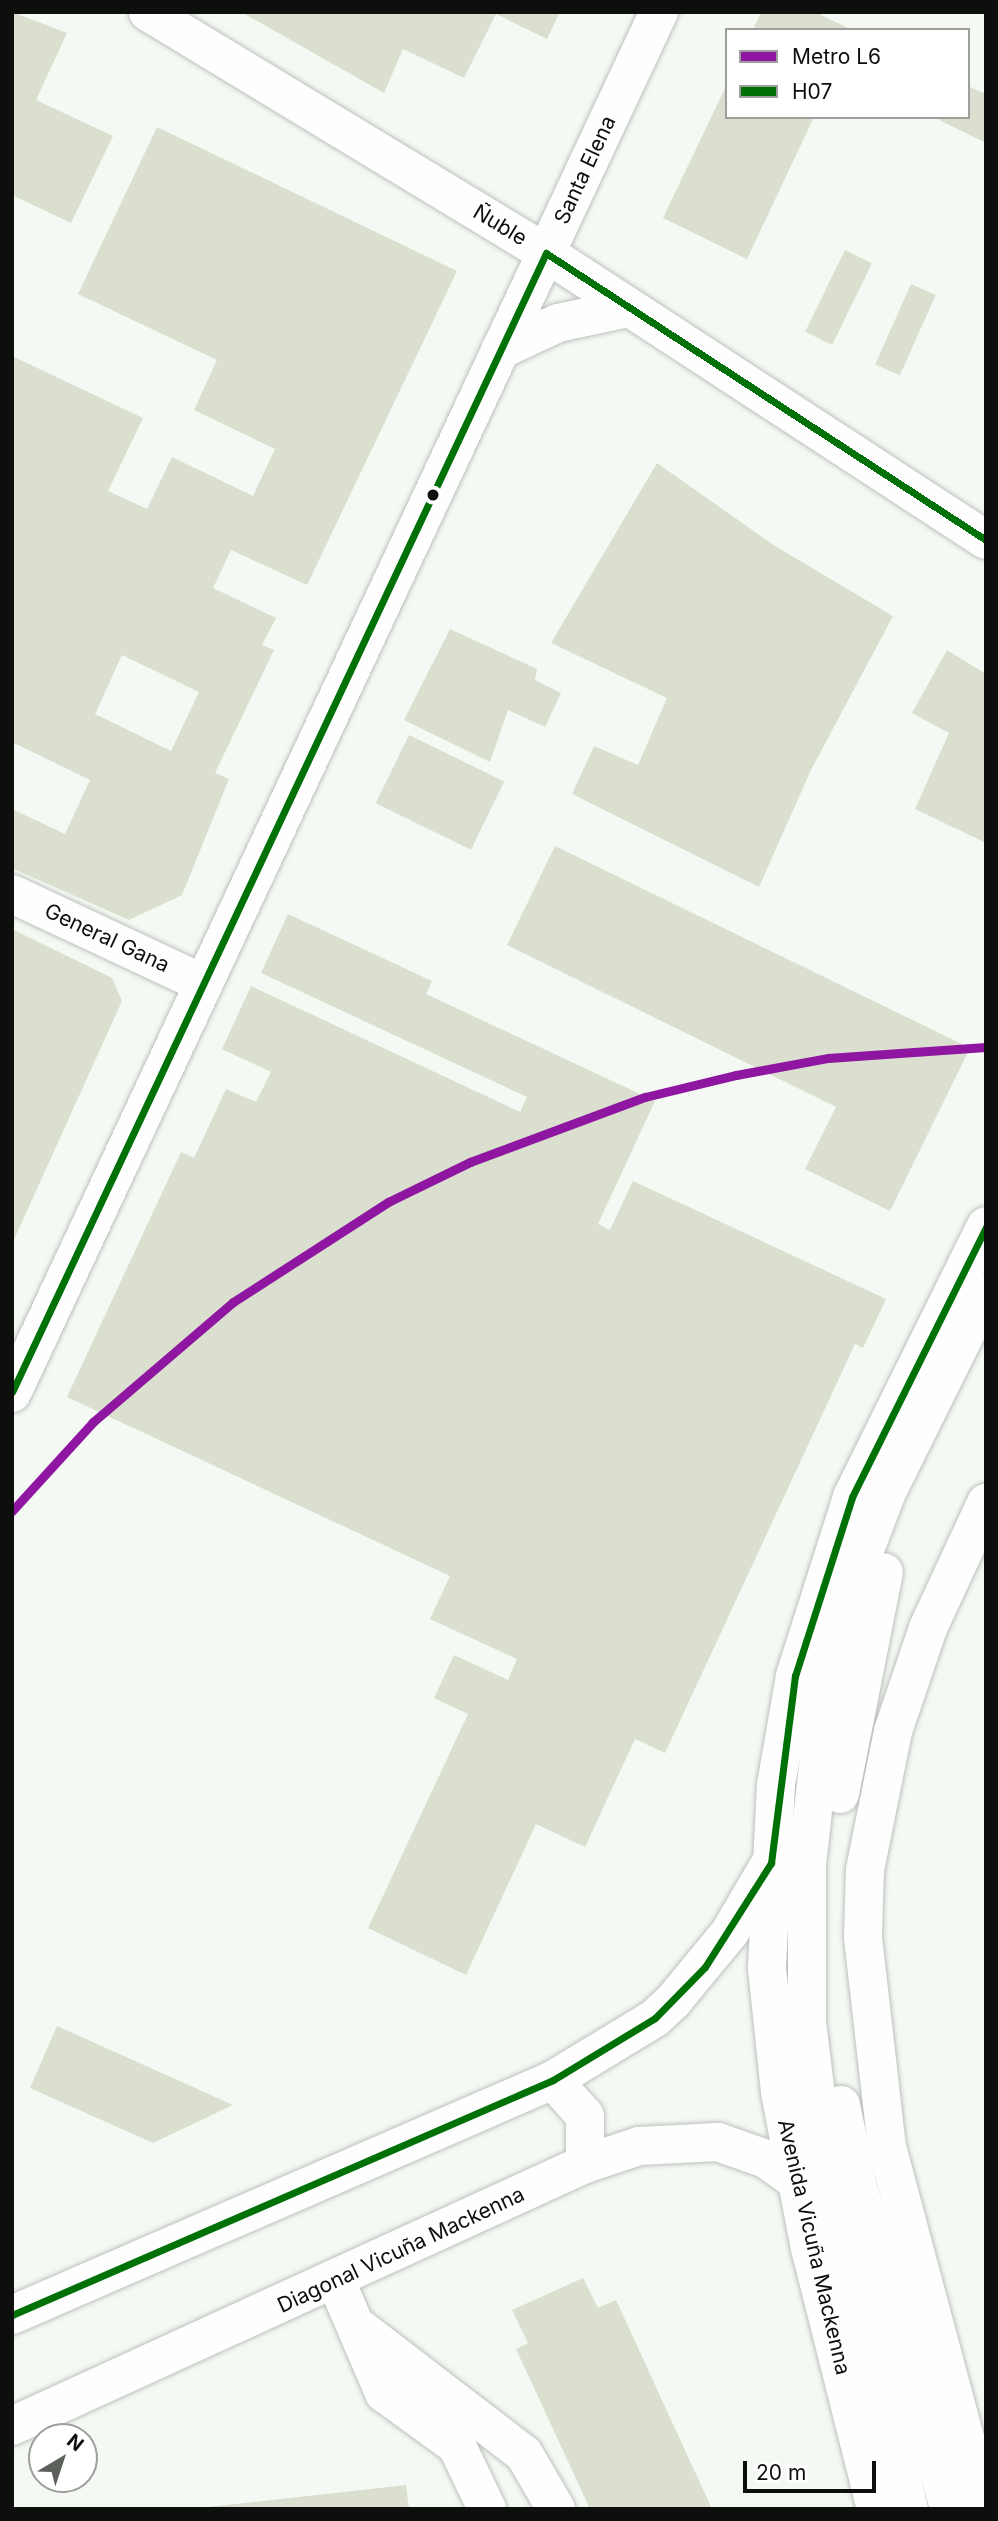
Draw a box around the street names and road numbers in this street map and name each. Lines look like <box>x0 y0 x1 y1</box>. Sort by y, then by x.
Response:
street label: Santa Elena <box>549 112 621 228</box>
street label: Ñuble <box>468 199 532 251</box>
street label: General Gana <box>41 898 173 978</box>
street label: Avenida Vicuña Mackenna <box>772 2117 856 2377</box>
street label: Diagonal Vicuña Mackenna <box>274 2182 528 2318</box>

